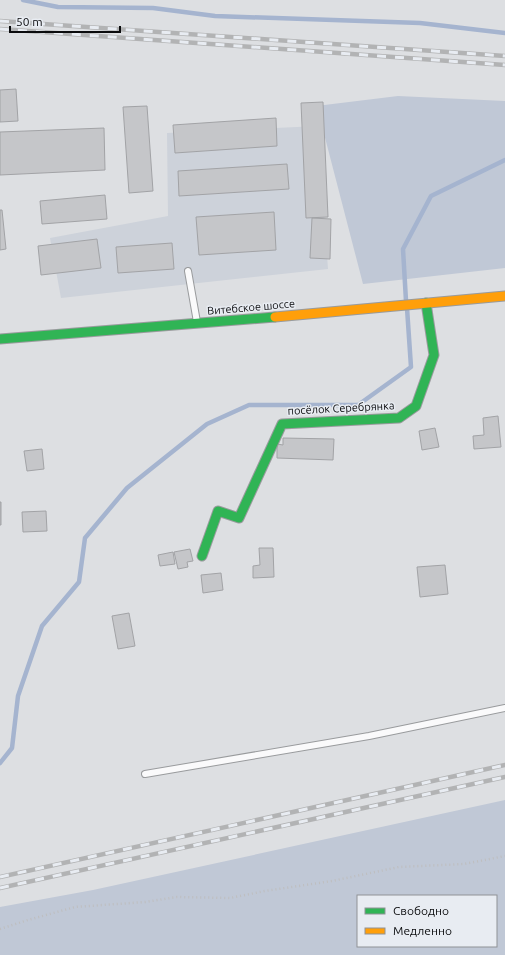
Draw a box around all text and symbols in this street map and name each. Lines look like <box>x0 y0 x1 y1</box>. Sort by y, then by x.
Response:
scale bar <box>10 8 120 34</box>
text: 50 m <box>16 15 43 28</box>
street label: Витебское шоссе <box>207 297 295 317</box>
street label: посёлок Серебрянка <box>287 399 395 417</box>
legend <box>357 895 497 947</box>
text: Свободно <box>393 904 449 917</box>
text: Медленно <box>393 924 452 937</box>

